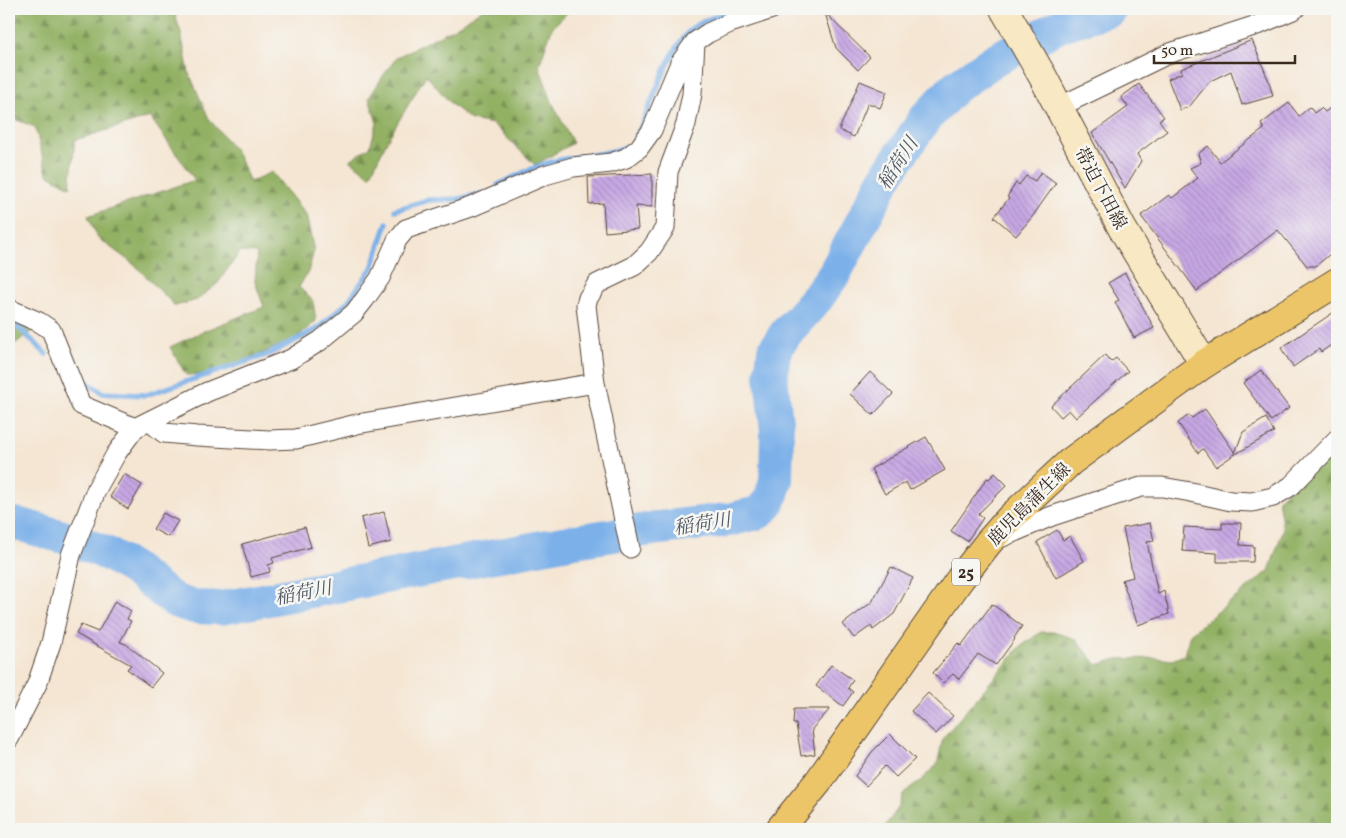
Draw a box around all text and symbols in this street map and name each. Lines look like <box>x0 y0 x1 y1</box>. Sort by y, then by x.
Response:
scale bar <box>1154 32 1295 64</box>
text: 50 m <box>1161 41 1193 62</box>
water label: 稲荷川 <box>872 131 926 195</box>
street label: 帯迫下田線 <box>1068 143 1132 234</box>
street label: 鹿児島蒲生線 <box>983 458 1077 552</box>
water label: 稲荷川 <box>672 507 734 542</box>
road number: 25 <box>952 558 980 586</box>
water label: 稲荷川 <box>273 575 336 612</box>

